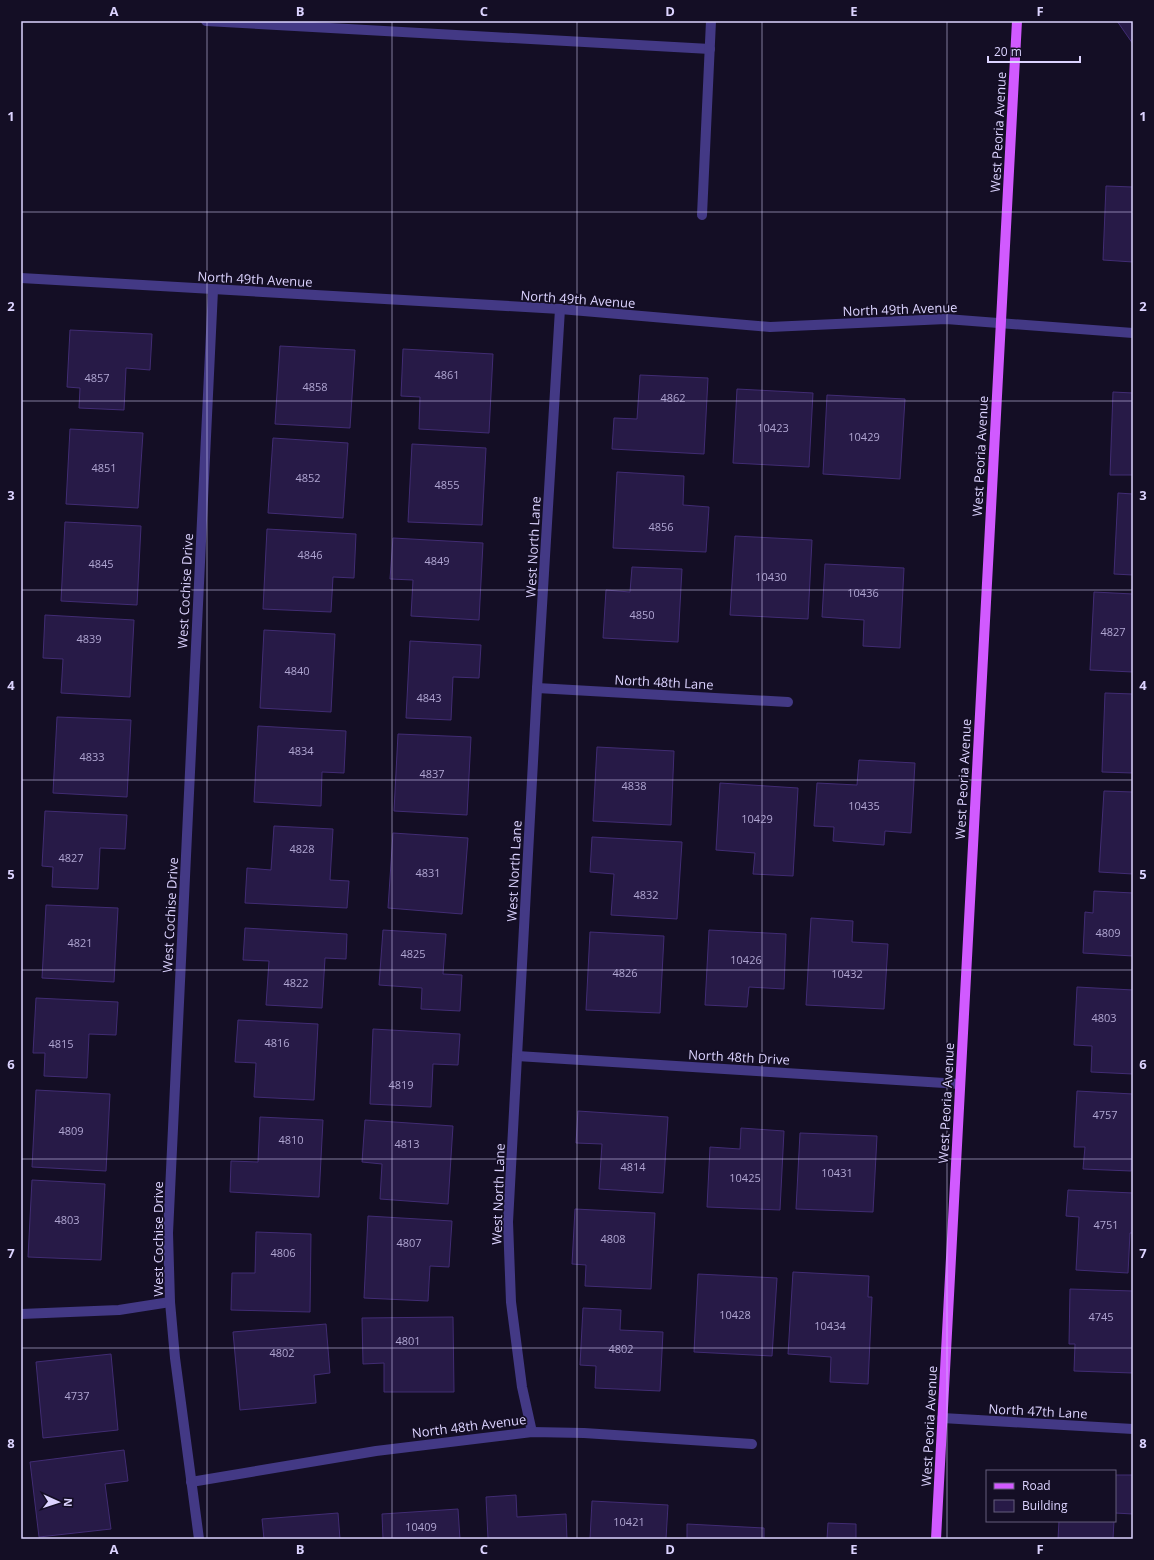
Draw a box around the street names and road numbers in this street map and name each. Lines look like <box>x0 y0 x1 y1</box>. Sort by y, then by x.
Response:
street label: West Peoria Avenue <box>986 71 1010 193</box>
street label: North 49th Avenue <box>197 267 313 291</box>
street label: North 49th Avenue <box>520 286 636 312</box>
street label: North 49th Avenue <box>842 298 958 320</box>
street label: West Peoria Avenue <box>968 395 992 517</box>
street label: West North Lane <box>521 496 545 598</box>
street label: West Cochise Drive <box>173 533 197 649</box>
street label: North 48th Lane <box>614 670 714 694</box>
street label: West Peoria Avenue <box>951 718 975 840</box>
street label: West North Lane <box>502 820 526 922</box>
street label: West Cochise Drive <box>158 857 182 973</box>
street label: West Peoria Avenue <box>934 1042 958 1164</box>
street label: North 48th Drive <box>688 1045 790 1069</box>
street label: West North Lane <box>487 1143 509 1245</box>
street label: West Cochise Drive <box>149 1181 167 1297</box>
street label: West Peoria Avenue <box>917 1365 941 1487</box>
street label: North 47th Lane <box>988 1399 1088 1423</box>
street label: North 48th Avenue <box>411 1410 527 1442</box>

